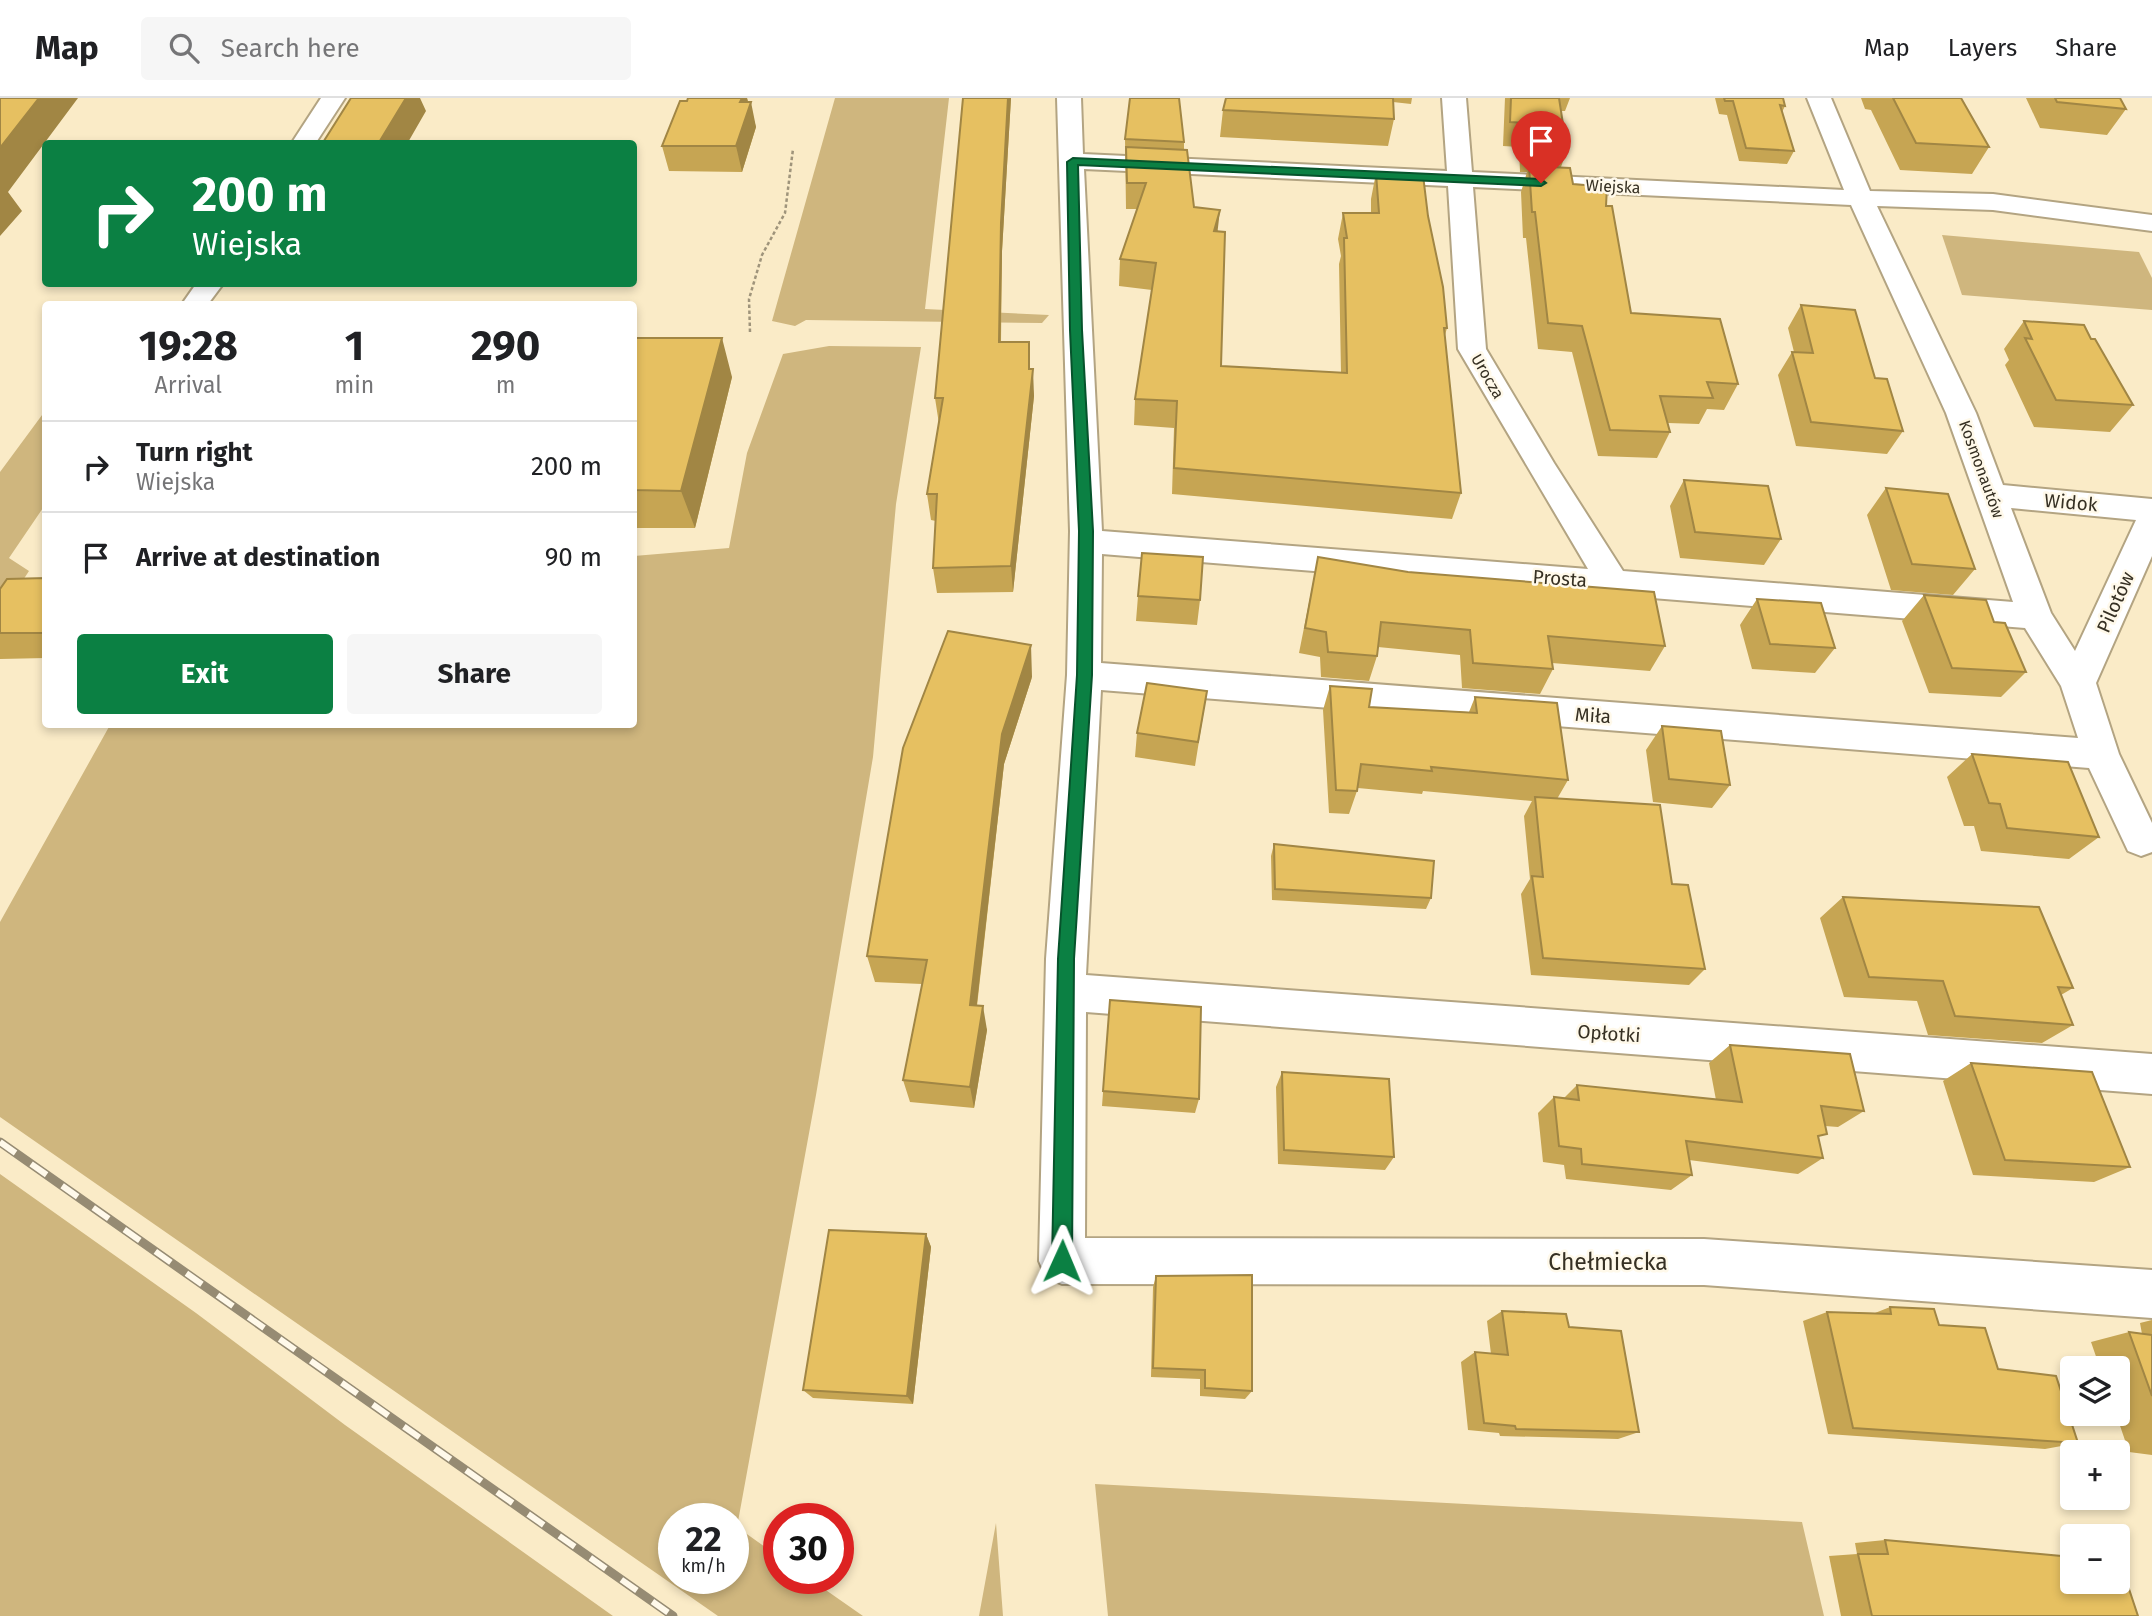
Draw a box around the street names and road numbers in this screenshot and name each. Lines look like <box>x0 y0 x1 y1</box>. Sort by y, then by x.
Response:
street label: Wiejska <box>1585 176 1641 197</box>
street label: Urocza <box>1467 350 1508 402</box>
street label: Kosmonautów <box>1955 418 2008 521</box>
street label: Widok <box>2043 489 2099 516</box>
street label: Prosta <box>1532 565 1588 592</box>
street label: Pilotów <box>2092 568 2139 636</box>
street label: Miła <box>1574 703 1612 728</box>
street label: Opłotki <box>1577 1020 1641 1047</box>
street label: Chełmiecka <box>1548 1248 1668 1276</box>

